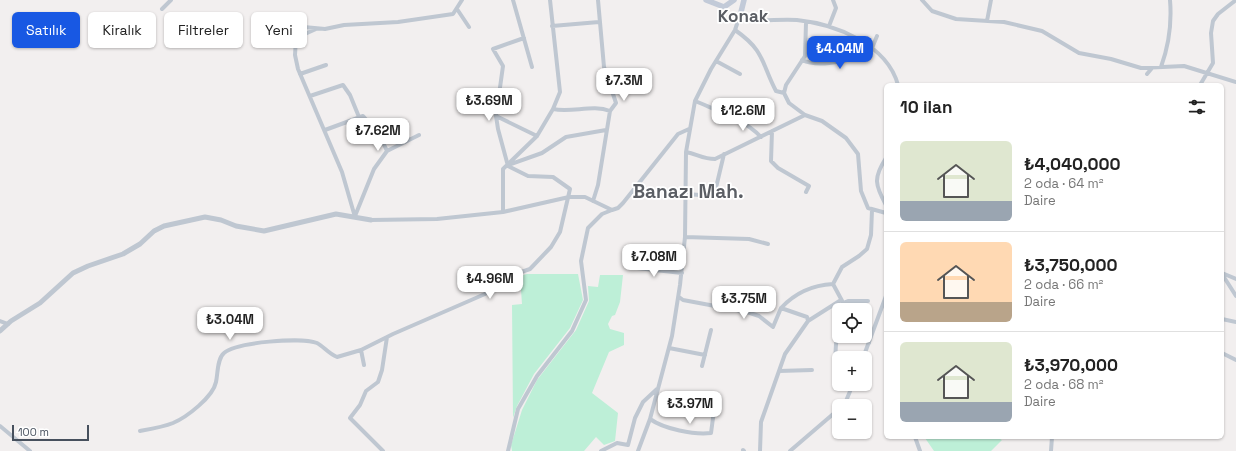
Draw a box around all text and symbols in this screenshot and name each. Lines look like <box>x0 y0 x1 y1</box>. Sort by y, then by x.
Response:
district label: Konak <box>718 5 769 27</box>
chip: Satılık <box>12 12 80 48</box>
chip: Kiralık <box>88 12 156 48</box>
chip: Filtreler <box>164 12 243 48</box>
chip: Yeni <box>251 12 307 48</box>
pin: ₺4.04M <box>807 36 873 70</box>
text: ₺4.04M <box>816 40 864 57</box>
pin: ₺7.3M <box>596 68 652 102</box>
text: ₺7.3M <box>605 72 643 89</box>
pin: ₺3.69M <box>456 88 522 122</box>
text: ₺3.69M <box>465 92 513 109</box>
text: 10 ilan <box>900 96 952 118</box>
icon: filters <box>1186 96 1208 118</box>
pin: ₺12.6M <box>710 98 776 132</box>
text: ₺12.6M <box>721 102 765 119</box>
pin: ₺7.62M <box>345 118 411 152</box>
text: ₺7.62M <box>355 122 401 139</box>
text: ₺4,040,000 <box>1024 153 1121 175</box>
icon: home <box>932 157 980 205</box>
text: 2 oda · 64 m² <box>1024 175 1104 192</box>
district label: Banazı Mah. <box>632 179 744 204</box>
text: Daire <box>1024 192 1056 209</box>
pin: ₺7.08M <box>621 244 687 278</box>
text: ₺7.08M <box>631 248 677 265</box>
text: ₺3,750,000 <box>1024 254 1118 276</box>
icon: home <box>932 258 980 306</box>
pin: ₺4.96M <box>457 266 523 300</box>
text: ₺4.96M <box>466 270 514 287</box>
text: 2 oda · 66 m² <box>1024 276 1103 293</box>
pin: ₺3.75M <box>711 286 777 320</box>
text: ₺3.75M <box>721 290 767 307</box>
text: Daire <box>1024 293 1056 310</box>
map controls <box>832 303 872 439</box>
button: locate <box>832 303 872 343</box>
pin: ₺3.04M <box>197 307 263 341</box>
text: ₺3.04M <box>206 311 254 328</box>
button: + <box>832 351 872 391</box>
text: ₺3,970,000 <box>1024 354 1118 376</box>
icon: home <box>932 358 980 406</box>
text: 2 oda · 68 m² <box>1024 376 1104 393</box>
pin: ₺3.97M <box>657 391 723 425</box>
text: Daire <box>1024 393 1056 410</box>
text: ₺3.97M <box>667 395 713 412</box>
button: − <box>832 399 872 439</box>
scale bar <box>12 423 89 442</box>
text: 100 m <box>18 425 49 439</box>

